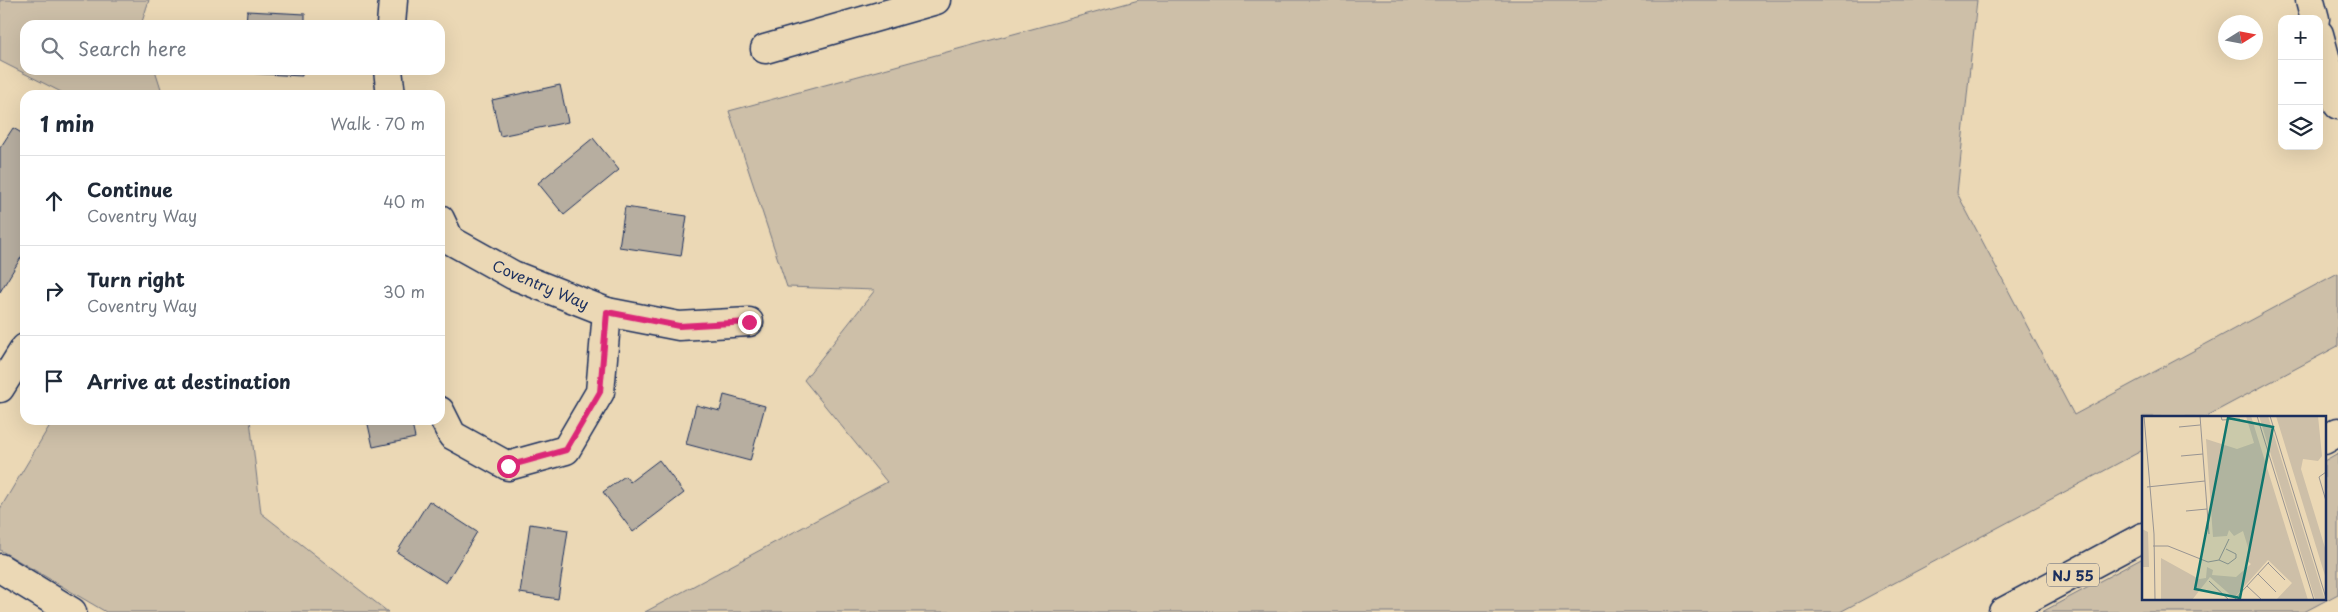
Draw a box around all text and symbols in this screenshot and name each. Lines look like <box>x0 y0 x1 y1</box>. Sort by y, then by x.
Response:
north arrow <box>2218 15 2263 60</box>
map controls <box>2278 15 2323 150</box>
button: + <box>2278 15 2323 60</box>
search box <box>20 20 445 75</box>
icon: search <box>38 34 66 62</box>
text: Search here <box>78 34 187 62</box>
button: − <box>2278 60 2323 105</box>
button: layers <box>2278 105 2323 150</box>
text: 1 min <box>40 107 94 139</box>
text: Walk · 70 m <box>330 111 425 135</box>
text: Continue <box>87 175 173 203</box>
icon: ahead <box>40 187 68 215</box>
text: 40 m <box>383 189 425 213</box>
text: Coventry Way <box>87 203 197 227</box>
street label: Coventry Way <box>489 253 593 315</box>
text: Turn right <box>87 265 185 293</box>
icon: right <box>40 277 68 305</box>
text: 30 m <box>383 279 425 303</box>
text: Coventry Way <box>87 293 197 317</box>
route end <box>738 311 761 334</box>
icon: arrive <box>40 367 68 395</box>
text: Arrive at destination <box>87 367 291 395</box>
inset map <box>2142 416 2326 600</box>
route start <box>497 455 520 478</box>
road number: NJ 55 <box>2047 564 2099 586</box>

